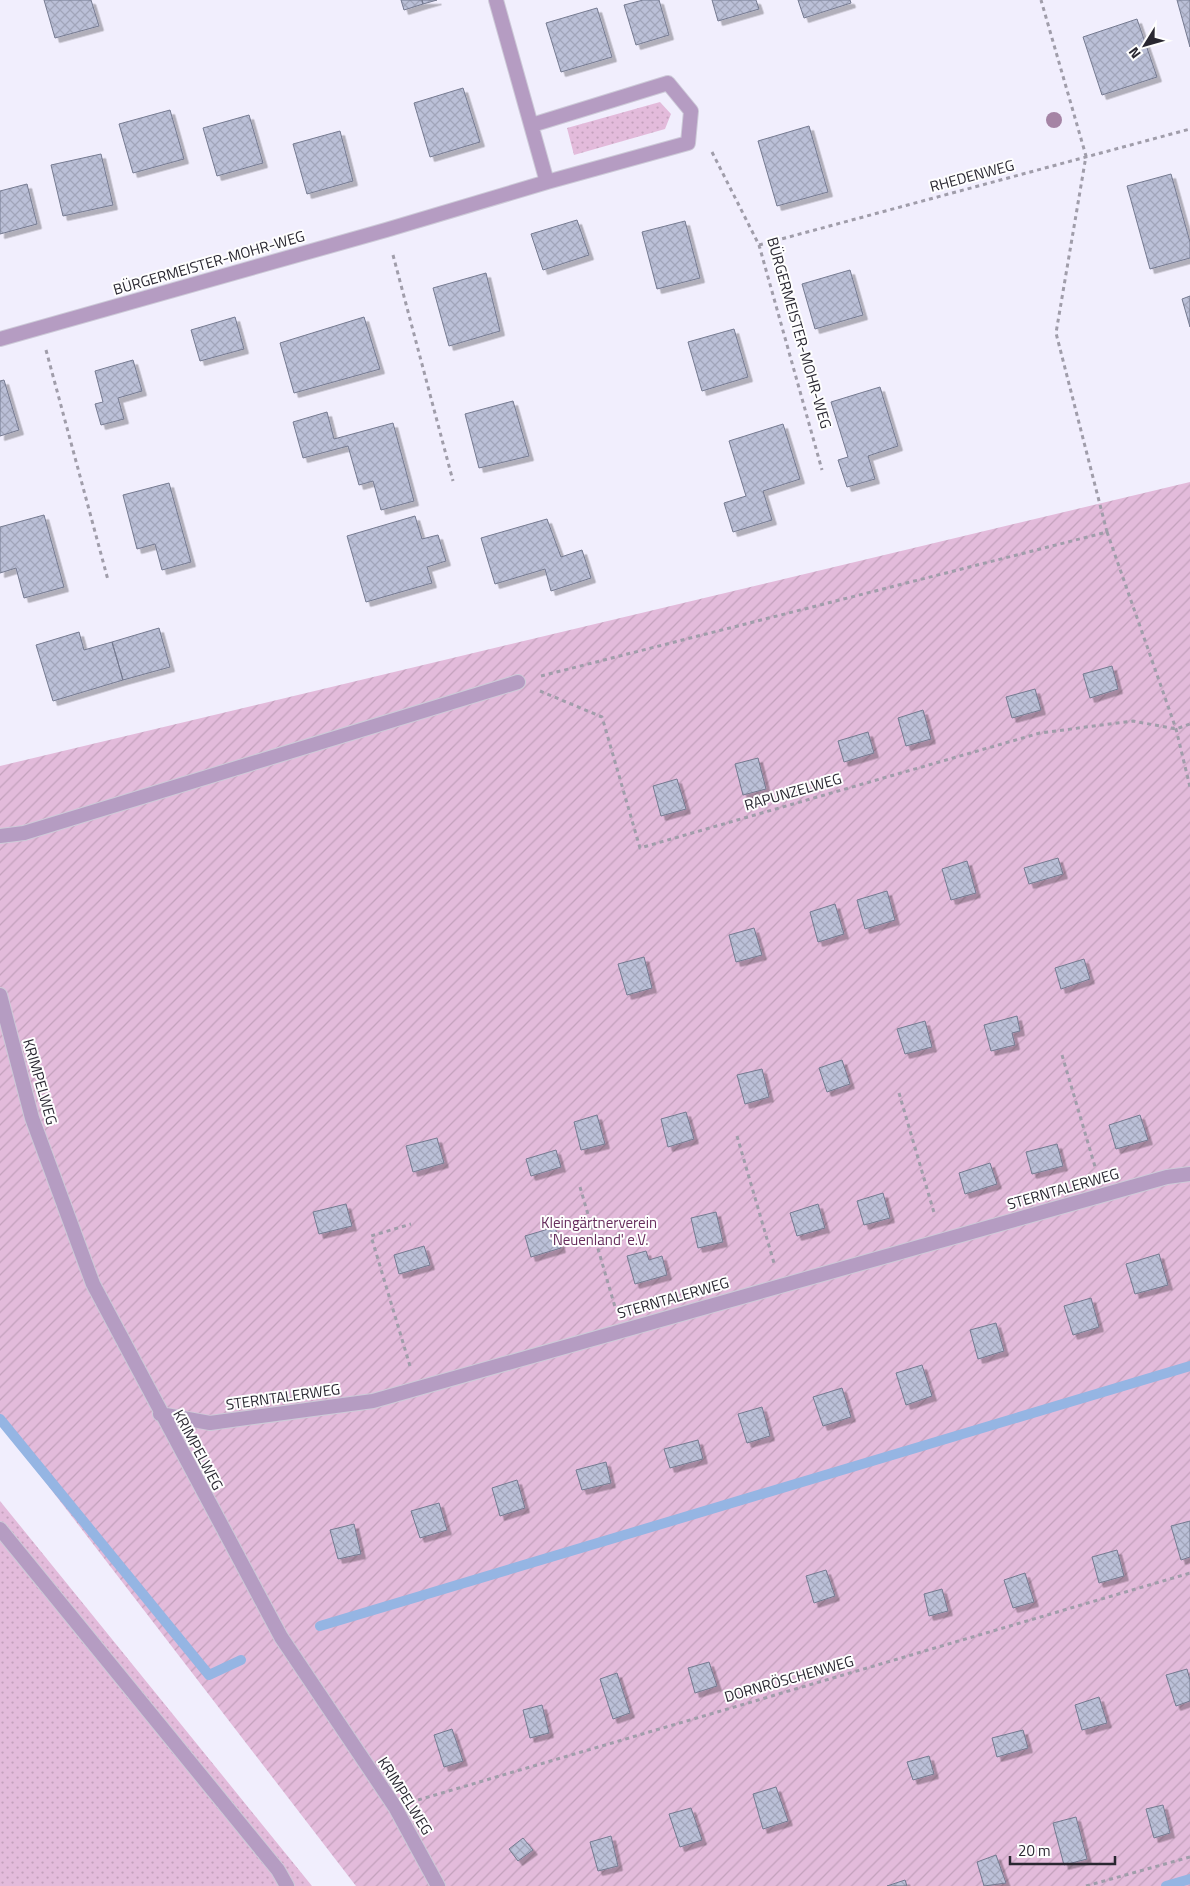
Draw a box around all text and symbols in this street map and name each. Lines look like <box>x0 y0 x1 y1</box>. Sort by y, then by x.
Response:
north arrow <box>1120 20 1170 70</box>
text: N <box>1123 43 1146 63</box>
street label: RHEDENWEG <box>927 153 1017 198</box>
street label: BÜRGERMEISTER-MOHR-WEG <box>110 224 307 301</box>
street label: BÜRGERMEISTER-MOHR-WEG <box>761 234 838 431</box>
street label: RAPUNZELWEG <box>741 767 844 816</box>
street label: KRIMPELWEG <box>17 1036 64 1128</box>
street label: STERNTALERWEG <box>1004 1162 1121 1215</box>
park label: Kleingärtnerverein 'Neuenland' e.V. <box>541 1211 657 1251</box>
street label: STERNTALERWEG <box>614 1271 731 1324</box>
street label: STERNTALERWEG <box>224 1377 342 1416</box>
street label: KRIMPELWEG <box>168 1405 229 1494</box>
street label: DORNRÖSCHENWEG <box>721 1649 856 1708</box>
street label: KRIMPELWEG <box>372 1752 439 1839</box>
scale bar <box>1010 1834 1115 1866</box>
text: 20 m <box>1018 1839 1051 1862</box>

